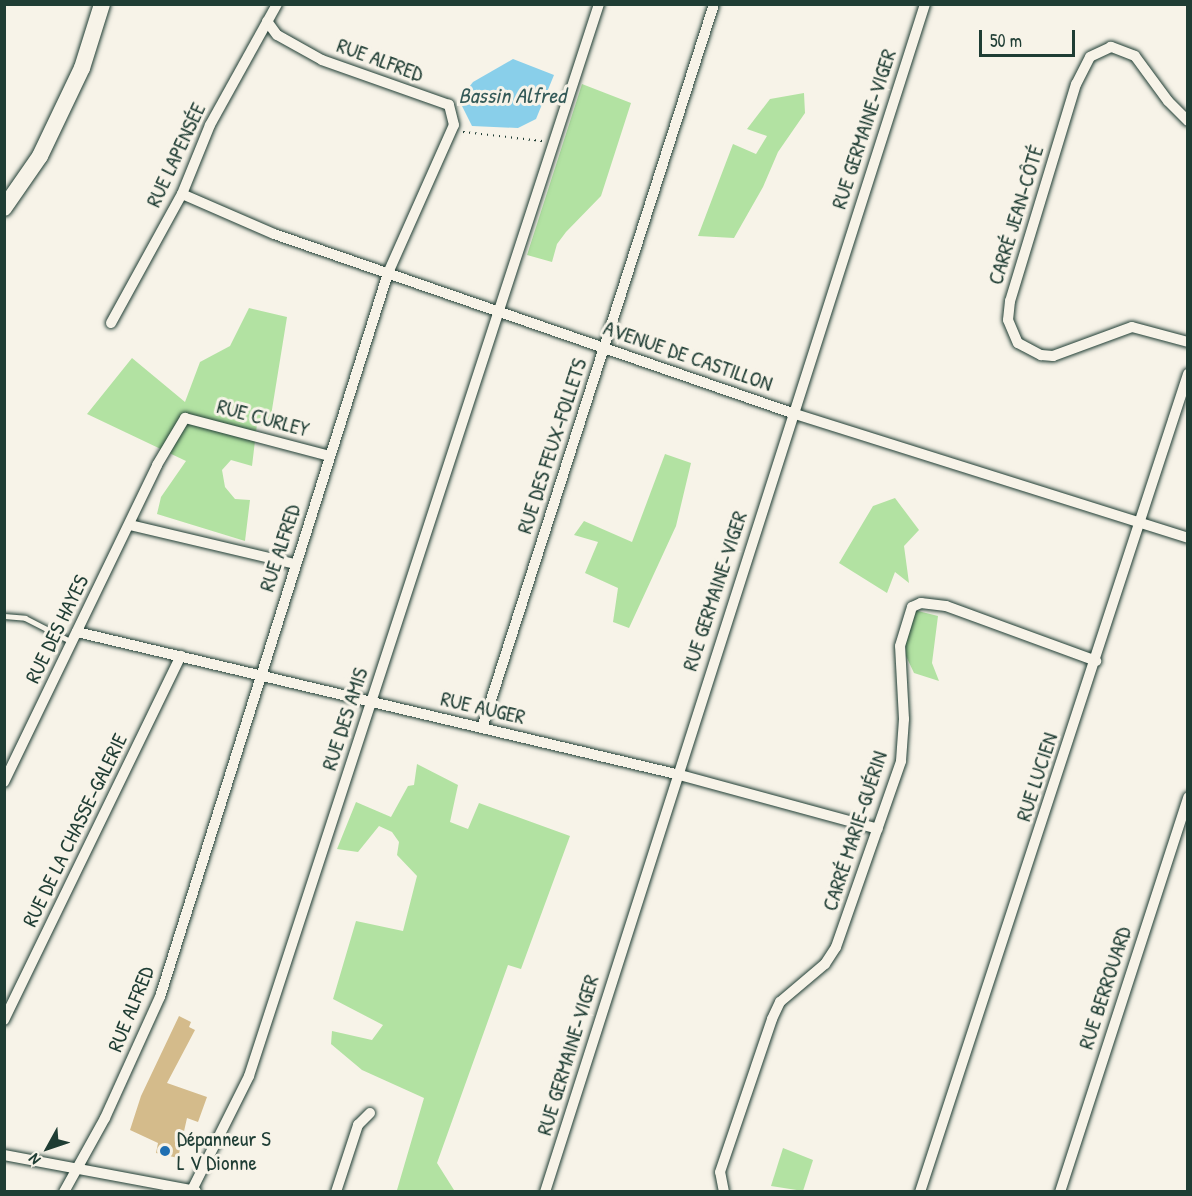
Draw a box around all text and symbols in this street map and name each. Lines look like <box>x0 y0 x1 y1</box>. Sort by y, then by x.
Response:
scale bar <box>982 18 1078 56</box>
text: 50 m <box>990 28 1022 53</box>
street label: RUE ALFRED <box>333 33 427 87</box>
street label: RUE GERMAINE-VIGER <box>826 46 902 212</box>
water label: Bassin Alfred <box>459 83 565 109</box>
street label: RUE LAPENSÉE <box>141 99 211 211</box>
street label: CARRÉ JEAN-CÔTÉ <box>983 142 1049 288</box>
street label: AVENUE DE CASTILLON <box>600 315 776 397</box>
street label: RUE DES FEUX-FOLLETS <box>512 355 592 537</box>
street label: RUE CURLEY <box>214 394 312 442</box>
street label: RUE ALFRED <box>254 501 306 595</box>
street label: RUE GERMAINE-VIGER <box>677 508 753 674</box>
street label: RUE DES HAYES <box>20 571 94 687</box>
street label: RUE DES AMIS <box>317 665 373 773</box>
street label: RUE AUGER <box>438 686 528 730</box>
street label: RUE DE LA CHASSE-GALERIE <box>17 729 133 931</box>
street label: RUE LUCIEN <box>1011 730 1063 824</box>
street label: CARRÉ MARIE-GUÉRIN <box>817 748 893 914</box>
street label: RUE BERROUARD <box>1073 924 1137 1052</box>
street label: RUE ALFRED <box>102 963 160 1055</box>
street label: RUE GERMAINE-VIGER <box>532 972 604 1138</box>
north arrow <box>18 1118 78 1178</box>
place label: Dépanneur S L V Dionne <box>177 1126 271 1176</box>
marker: Dépanneur S L V Dionne <box>158 1144 172 1158</box>
text: N <box>23 1149 45 1170</box>

